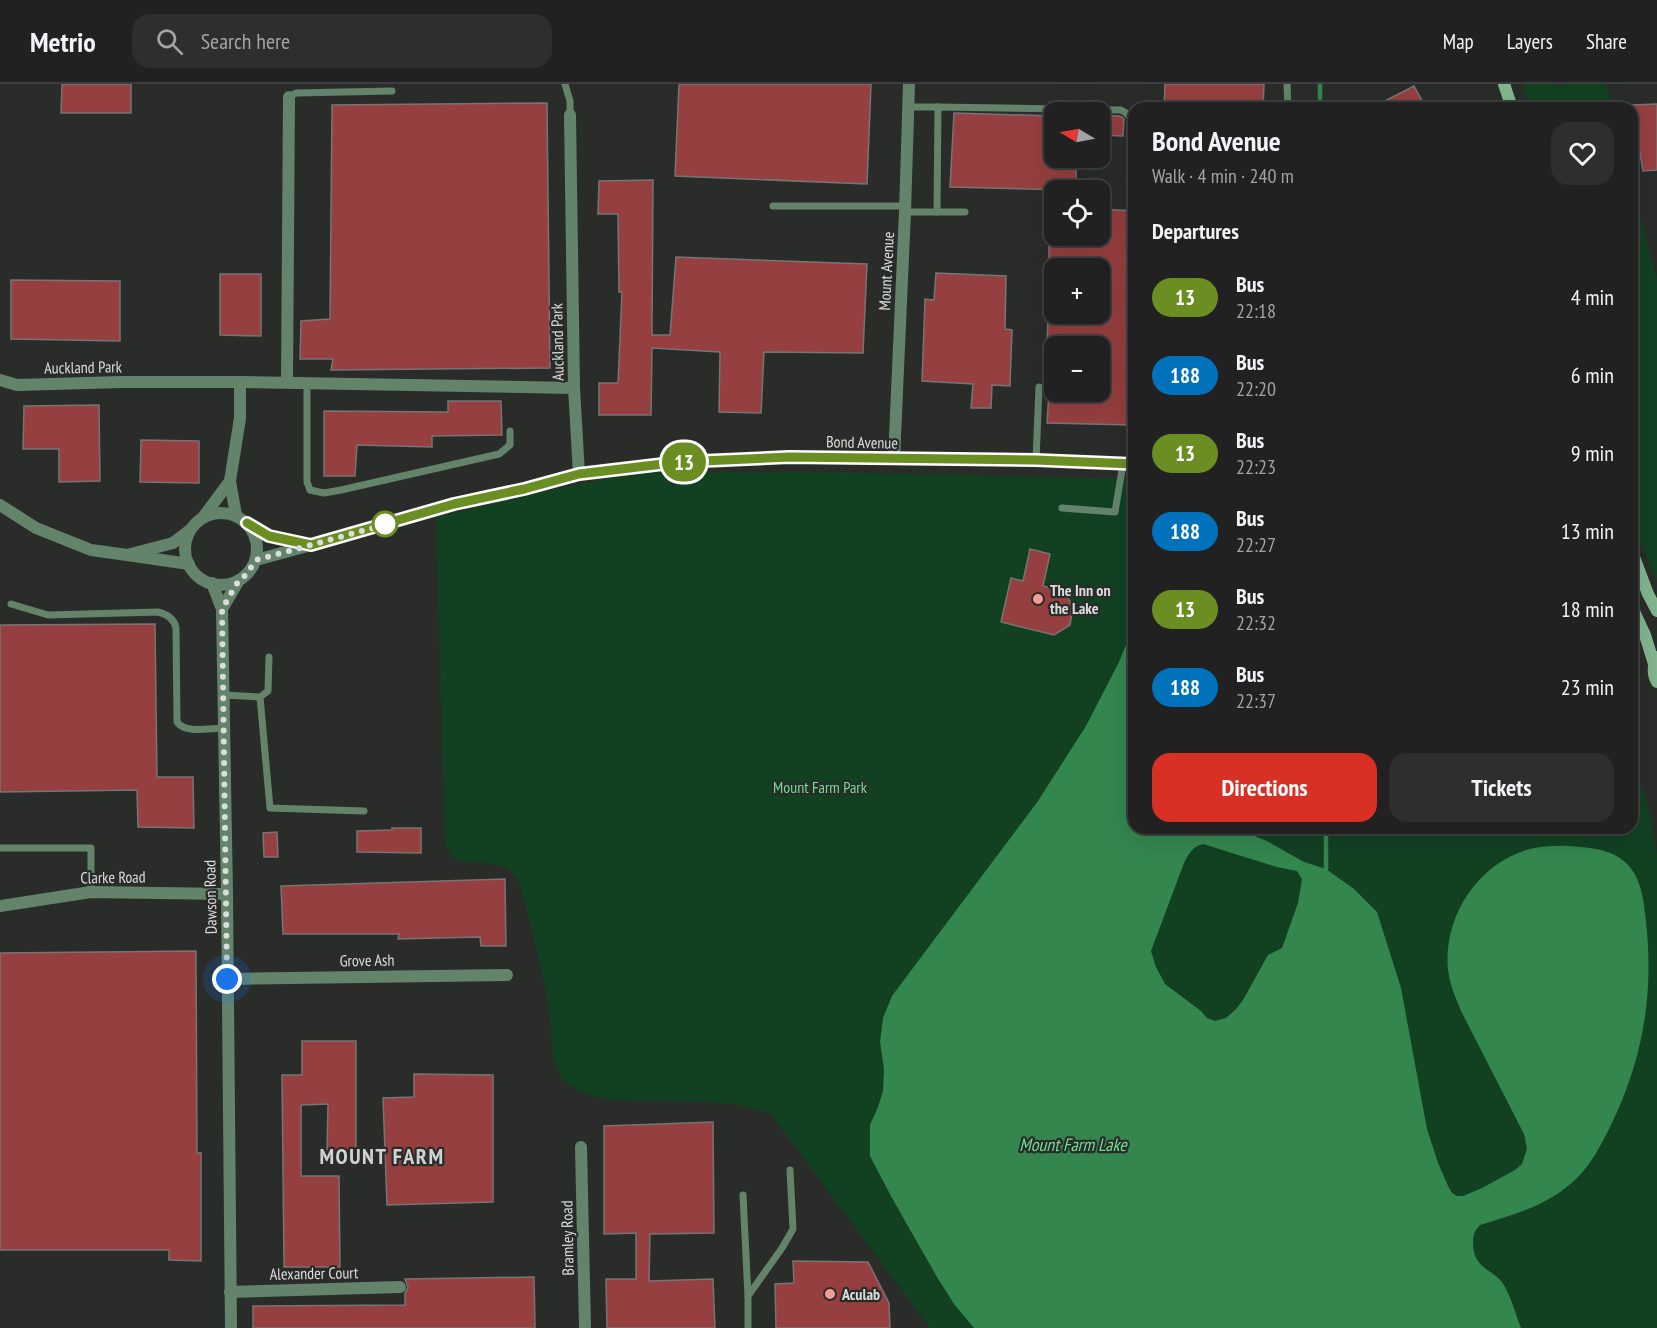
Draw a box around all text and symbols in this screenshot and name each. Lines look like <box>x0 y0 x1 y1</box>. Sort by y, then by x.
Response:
search box <box>132 14 552 68</box>
text: Metrio <box>30 23 96 60</box>
icon: search <box>153 25 186 58</box>
text: Search here <box>201 27 290 55</box>
text: Map <box>1443 28 1474 55</box>
text: Layers <box>1507 28 1553 55</box>
text: Share <box>1586 28 1627 55</box>
north arrow <box>1044 102 1110 168</box>
map controls <box>1044 102 1110 402</box>
text: Bond Avenue <box>1152 122 1281 159</box>
button: heart <box>1551 122 1614 185</box>
text: Walk · 4 min · 240 m <box>1152 163 1294 189</box>
button: locate <box>1044 180 1110 246</box>
text: Departures <box>1152 217 1239 245</box>
street label: Mount Avenue <box>874 231 898 311</box>
button: + <box>1044 258 1110 324</box>
text: Bus <box>1236 270 1264 298</box>
text: 4 min <box>1571 283 1614 311</box>
text: 13 <box>1175 284 1195 311</box>
text: 22:18 <box>1236 298 1276 324</box>
street label: Auckland Park <box>546 302 568 381</box>
button: − <box>1044 336 1110 402</box>
text: Bus <box>1236 348 1264 376</box>
street label: Auckland Park <box>44 356 123 378</box>
text: 6 min <box>1571 361 1614 389</box>
text: 188 <box>1170 362 1200 389</box>
text: 22:20 <box>1236 376 1276 402</box>
text: Bus <box>1236 426 1264 454</box>
street label: Bond Avenue <box>826 431 898 453</box>
text: 9 min <box>1571 439 1614 467</box>
text: 13 <box>1175 440 1195 467</box>
line badge: 13 <box>657 442 711 482</box>
text: 13 <box>674 449 694 476</box>
text: 22:23 <box>1236 454 1276 480</box>
text: Bus <box>1236 504 1264 532</box>
unlabelled marker <box>372 511 398 537</box>
text: 13 min <box>1561 517 1614 545</box>
text: 188 <box>1170 518 1200 545</box>
text: 22:27 <box>1236 532 1276 558</box>
place label: The Inn on the Lake <box>1050 580 1111 618</box>
text: Bus <box>1236 582 1264 610</box>
marker: The Inn on the Lake <box>1031 592 1045 606</box>
text: 18 min <box>1561 595 1614 623</box>
text: 13 <box>1175 596 1195 623</box>
text: 22:32 <box>1236 610 1276 636</box>
text: Bus <box>1236 660 1264 688</box>
text: 23 min <box>1561 673 1614 701</box>
text: 188 <box>1170 674 1200 701</box>
text: 22:37 <box>1236 688 1276 714</box>
button: Directions <box>1152 753 1377 822</box>
button: Tickets <box>1389 753 1614 822</box>
park label: Mount Farm Park <box>773 777 868 797</box>
street label: Dawson Road <box>199 860 221 934</box>
street label: Clarke Road <box>80 866 146 888</box>
street label: Grove Ash <box>339 950 395 970</box>
your location <box>212 964 242 994</box>
water label: Mount Farm Lake <box>1019 1133 1128 1156</box>
district label: MOUNT FARM <box>319 1142 445 1170</box>
street label: Bramley Road <box>556 1200 578 1276</box>
street label: Alexander Court <box>269 1262 359 1284</box>
place label: Aculab <box>841 1284 880 1304</box>
marker: Aculab <box>823 1287 837 1301</box>

